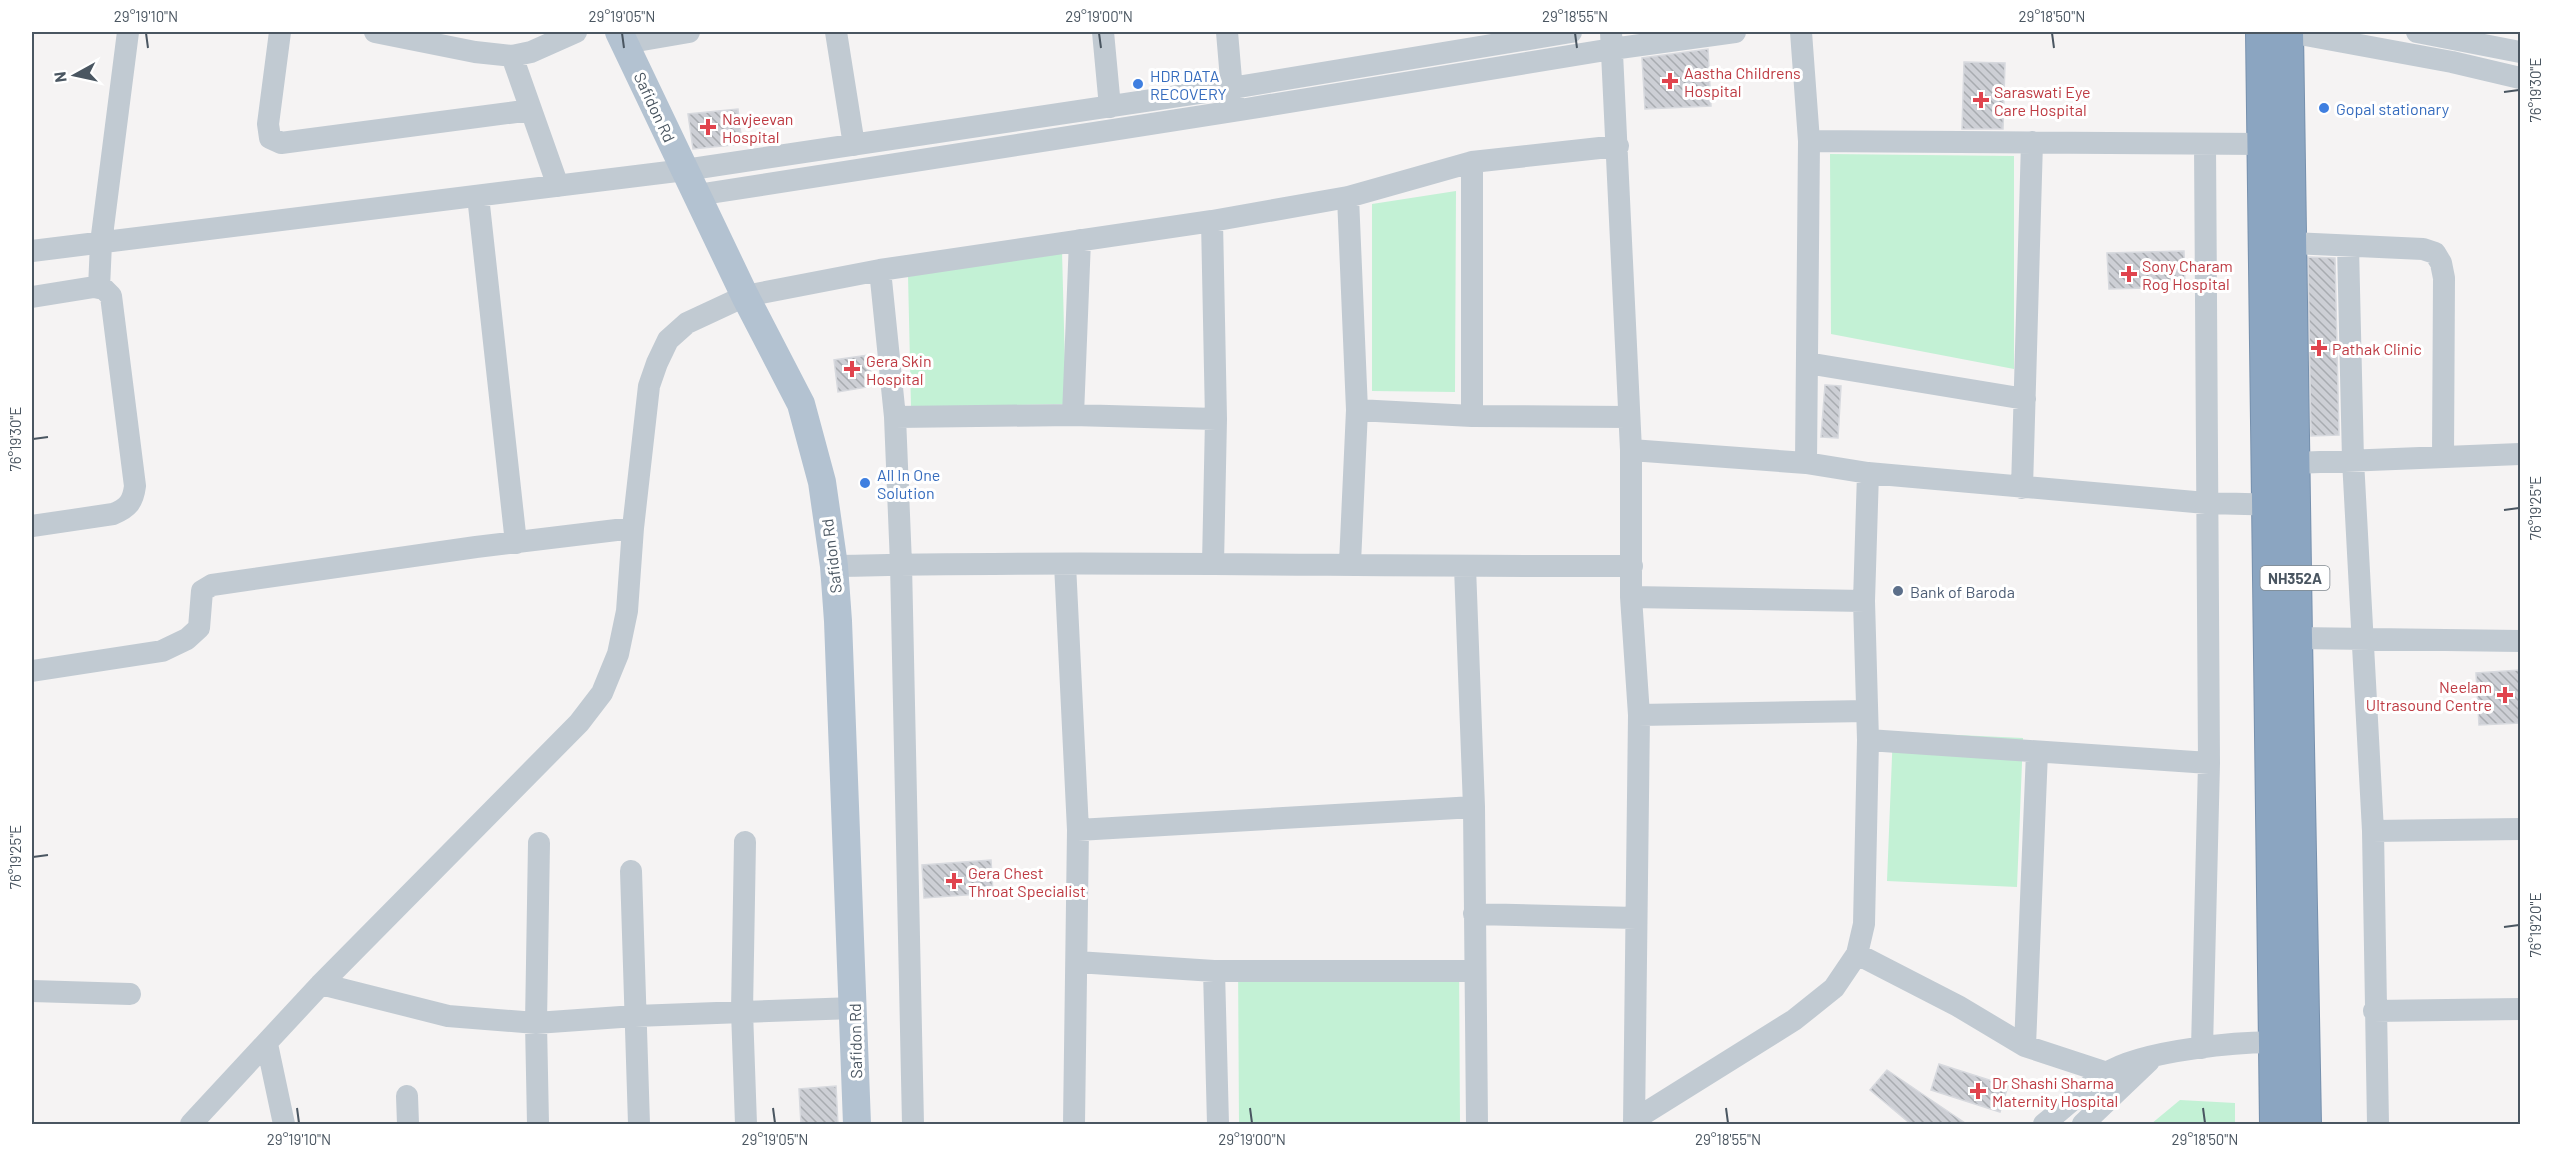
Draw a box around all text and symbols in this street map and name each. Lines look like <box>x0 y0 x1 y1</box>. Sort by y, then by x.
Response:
text: 29°19'10"N <box>114 7 178 25</box>
text: 29°19'05"N <box>589 7 655 25</box>
text: 29°19'00"N <box>1065 7 1133 25</box>
text: 29°18'55"N <box>1542 7 1608 25</box>
text: 29°18'50"N <box>2019 7 2085 25</box>
north arrow <box>45 45 105 105</box>
text: 76°19'30"E <box>2526 58 2544 122</box>
place label: Aastha Childrens Hospital <box>1684 63 1801 100</box>
place label: HDR DATA RECOVERY <box>1150 66 1227 103</box>
street label: Safidon Rd <box>631 69 679 145</box>
text: N <box>50 71 70 84</box>
marker: Aastha Childrens Hospital <box>1661 72 1679 90</box>
marker: HDR DATA RECOVERY <box>1131 77 1145 91</box>
place label: Saraswati Eye Care Hospital <box>1994 82 2091 119</box>
marker: Saraswati Eye Care Hospital <box>1972 91 1990 109</box>
place label: Gopal stationary <box>2336 99 2450 118</box>
marker: Gopal stationary <box>2317 101 2331 115</box>
place label: Navjeevan Hospital <box>722 109 794 146</box>
marker: Navjeevan Hospital <box>699 118 717 136</box>
place label: Sony Charam Rog Hospital <box>2142 256 2233 293</box>
marker: Sony Charam Rog Hospital <box>2120 265 2138 283</box>
marker: Pathak Clinic <box>2310 339 2328 357</box>
place label: Pathak Clinic <box>2332 339 2422 358</box>
place label: Gera Skin Hospital <box>866 351 932 388</box>
marker: Gera Skin Hospital <box>843 360 861 378</box>
text: 76°19'30"E <box>6 407 24 471</box>
place label: All In One Solution <box>877 465 940 502</box>
marker: All In One Solution <box>858 476 872 490</box>
text: 76°19'25"E <box>2526 476 2544 540</box>
street label: Safidon Rd <box>817 518 845 594</box>
road number: NH352A <box>2260 566 2330 590</box>
place label: Bank of Baroda <box>1910 582 2015 601</box>
marker: Bank of Baroda <box>1891 584 1905 598</box>
place label: Neelam Ultrasound Centre <box>2366 677 2492 714</box>
marker: Neelam Ultrasound Centre <box>2496 686 2514 704</box>
text: 76°19'25"E <box>6 825 24 889</box>
place label: Gera Chest Throat Specialist <box>968 863 1086 900</box>
marker: Gera Chest Throat Specialist <box>945 872 963 890</box>
text: 76°19'20"E <box>2526 892 2544 958</box>
street label: Safidon Rd <box>845 1003 865 1079</box>
place label: Dr Shashi Sharma Maternity Hospital <box>1992 1073 2118 1110</box>
marker: Dr Shashi Sharma Maternity Hospital <box>1969 1082 1987 1100</box>
text: 29°19'10"N <box>267 1130 331 1148</box>
text: 29°19'05"N <box>742 1130 808 1148</box>
text: 29°19'00"N <box>1218 1130 1286 1148</box>
text: 29°18'55"N <box>1695 1130 1761 1148</box>
text: 29°18'50"N <box>2172 1130 2238 1148</box>

